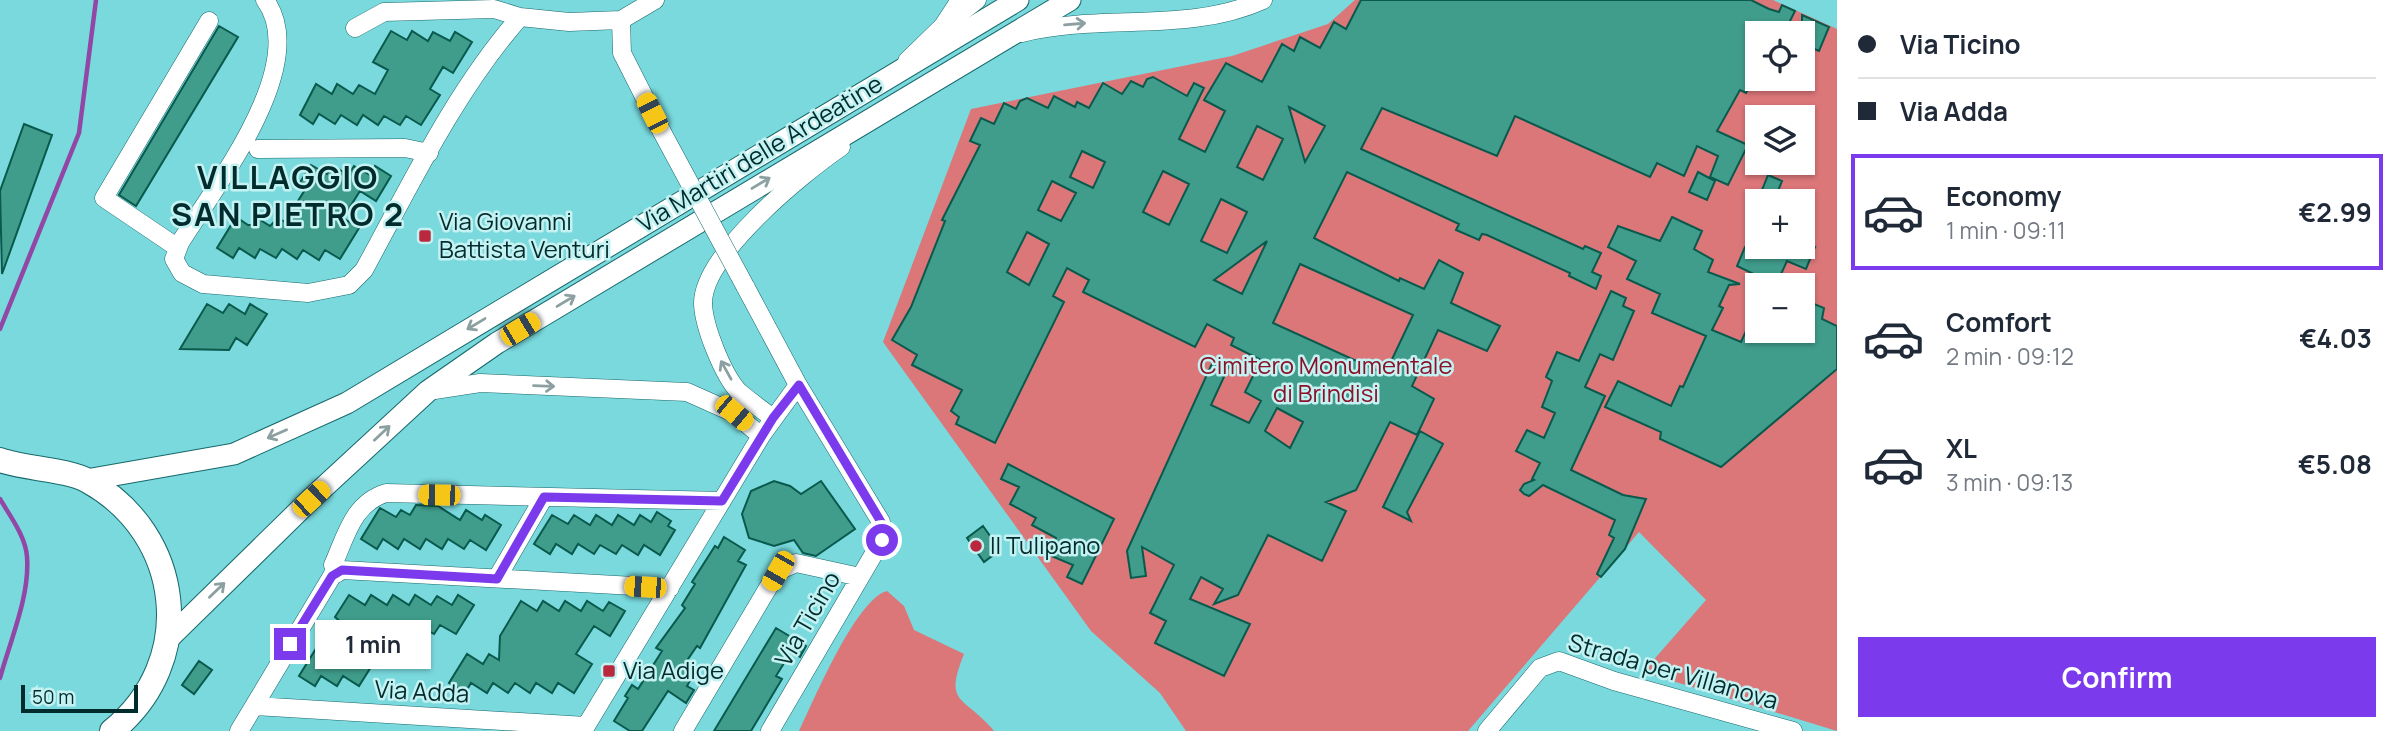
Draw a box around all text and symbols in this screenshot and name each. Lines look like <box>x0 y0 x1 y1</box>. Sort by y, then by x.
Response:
one-way arrow <box>1064 17 1086 30</box>
map controls <box>1745 21 1815 343</box>
button: locate <box>1745 21 1815 91</box>
text: Via Ticino <box>1900 26 2021 62</box>
street label: Via Martiri delle Ardeatine <box>630 66 888 239</box>
car <box>634 90 671 136</box>
text: Via Adda <box>1900 93 2008 129</box>
button: layers <box>1745 105 1815 175</box>
district label: VILLAGGIO SAN PIETRO 2 <box>171 155 405 236</box>
one-way arrow <box>751 176 771 190</box>
text: Economy <box>1946 178 2061 214</box>
icon: car <box>1862 181 1925 244</box>
button: + <box>1745 189 1815 259</box>
text: €2.99 <box>2299 194 2372 230</box>
place label: Via Giovanni Battista Venturi <box>439 204 610 265</box>
text: 1 min · 09:11 <box>1946 214 2066 246</box>
marker: Via Giovanni Battista Venturi <box>417 228 433 244</box>
button: − <box>1745 273 1815 343</box>
one-way arrow <box>556 294 576 308</box>
text: Comfort <box>1946 304 2052 340</box>
icon: car <box>1862 307 1925 370</box>
car <box>497 309 544 349</box>
one-way arrow <box>467 318 487 332</box>
text: €4.03 <box>2299 320 2372 356</box>
text: 2 min · 09:12 <box>1946 340 2074 372</box>
park label: Cimitero Monumentale di Brindisi <box>1200 348 1452 409</box>
one-way arrow <box>719 360 732 381</box>
one-way arrow <box>533 379 556 392</box>
car <box>712 391 757 435</box>
one-way arrow <box>373 425 390 442</box>
one-way arrow <box>267 428 289 441</box>
text: XL <box>1946 430 1977 466</box>
icon: car <box>1862 433 1925 496</box>
text: €5.08 <box>2298 446 2372 482</box>
text: 3 min · 09:13 <box>1946 466 2073 498</box>
car <box>289 477 334 521</box>
car <box>418 484 461 506</box>
route start <box>866 524 898 556</box>
place label: Il Tulipano <box>990 528 1101 561</box>
marker: Il Tulipano <box>968 538 984 554</box>
car <box>759 548 798 594</box>
street label: Via Ticino <box>766 565 847 672</box>
car <box>624 575 667 599</box>
one-way arrow <box>209 582 226 599</box>
callout: 1 min <box>314 620 430 668</box>
street label: Strada per Villanova <box>1565 625 1782 716</box>
route end <box>274 628 306 660</box>
text: 1 min <box>345 628 401 660</box>
button: Confirm <box>1858 637 2376 717</box>
place label: Via Adige <box>623 653 724 686</box>
marker: Via Adige <box>601 663 617 679</box>
street label: Via Adda <box>374 672 470 709</box>
scale bar <box>21 682 138 714</box>
text: 50 m <box>32 684 74 710</box>

